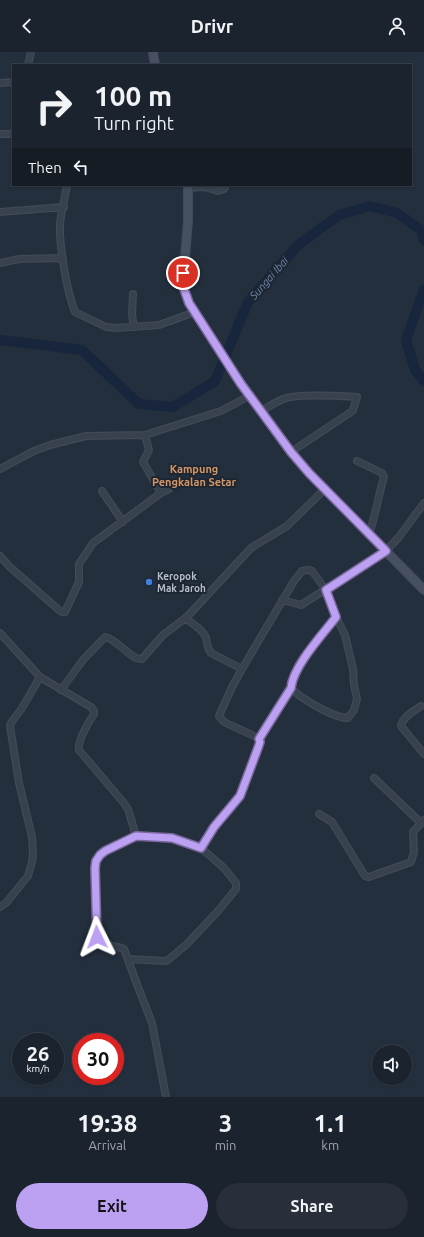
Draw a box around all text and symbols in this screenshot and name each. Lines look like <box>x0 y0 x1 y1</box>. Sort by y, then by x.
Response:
icon: back <box>16 15 38 37</box>
icon: person <box>386 15 408 37</box>
text: Drivr <box>191 16 233 36</box>
icon: right <box>28 80 80 132</box>
text: 100 m <box>94 80 172 111</box>
text: Turn right <box>94 113 174 133</box>
icon: left <box>70 156 92 178</box>
text: Then <box>28 159 62 176</box>
water label: Sungai Ibai <box>247 253 292 302</box>
pin <box>166 256 200 290</box>
icon: arrive <box>172 262 194 284</box>
district label: Kampung Pengkalan Setar <box>152 463 237 488</box>
place label: Keropok Mak Jaroh <box>157 571 206 594</box>
marker: Keropok Mak Jaroh <box>144 577 154 587</box>
position arrow <box>76 916 118 958</box>
speed limit sign: 30 <box>72 1033 124 1085</box>
text: 26 <box>27 1042 49 1065</box>
map controls <box>372 1045 412 1085</box>
button: sound <box>372 1045 412 1085</box>
text: km/h <box>26 1063 50 1074</box>
text: 19:38 <box>77 1110 137 1137</box>
text: 3 <box>219 1110 232 1137</box>
text: 1.1 <box>314 1110 347 1137</box>
text: Arrival <box>88 1138 126 1152</box>
text: min <box>215 1138 236 1152</box>
text: km <box>321 1138 339 1152</box>
button: Exit <box>16 1183 208 1229</box>
button: Share <box>216 1183 408 1229</box>

